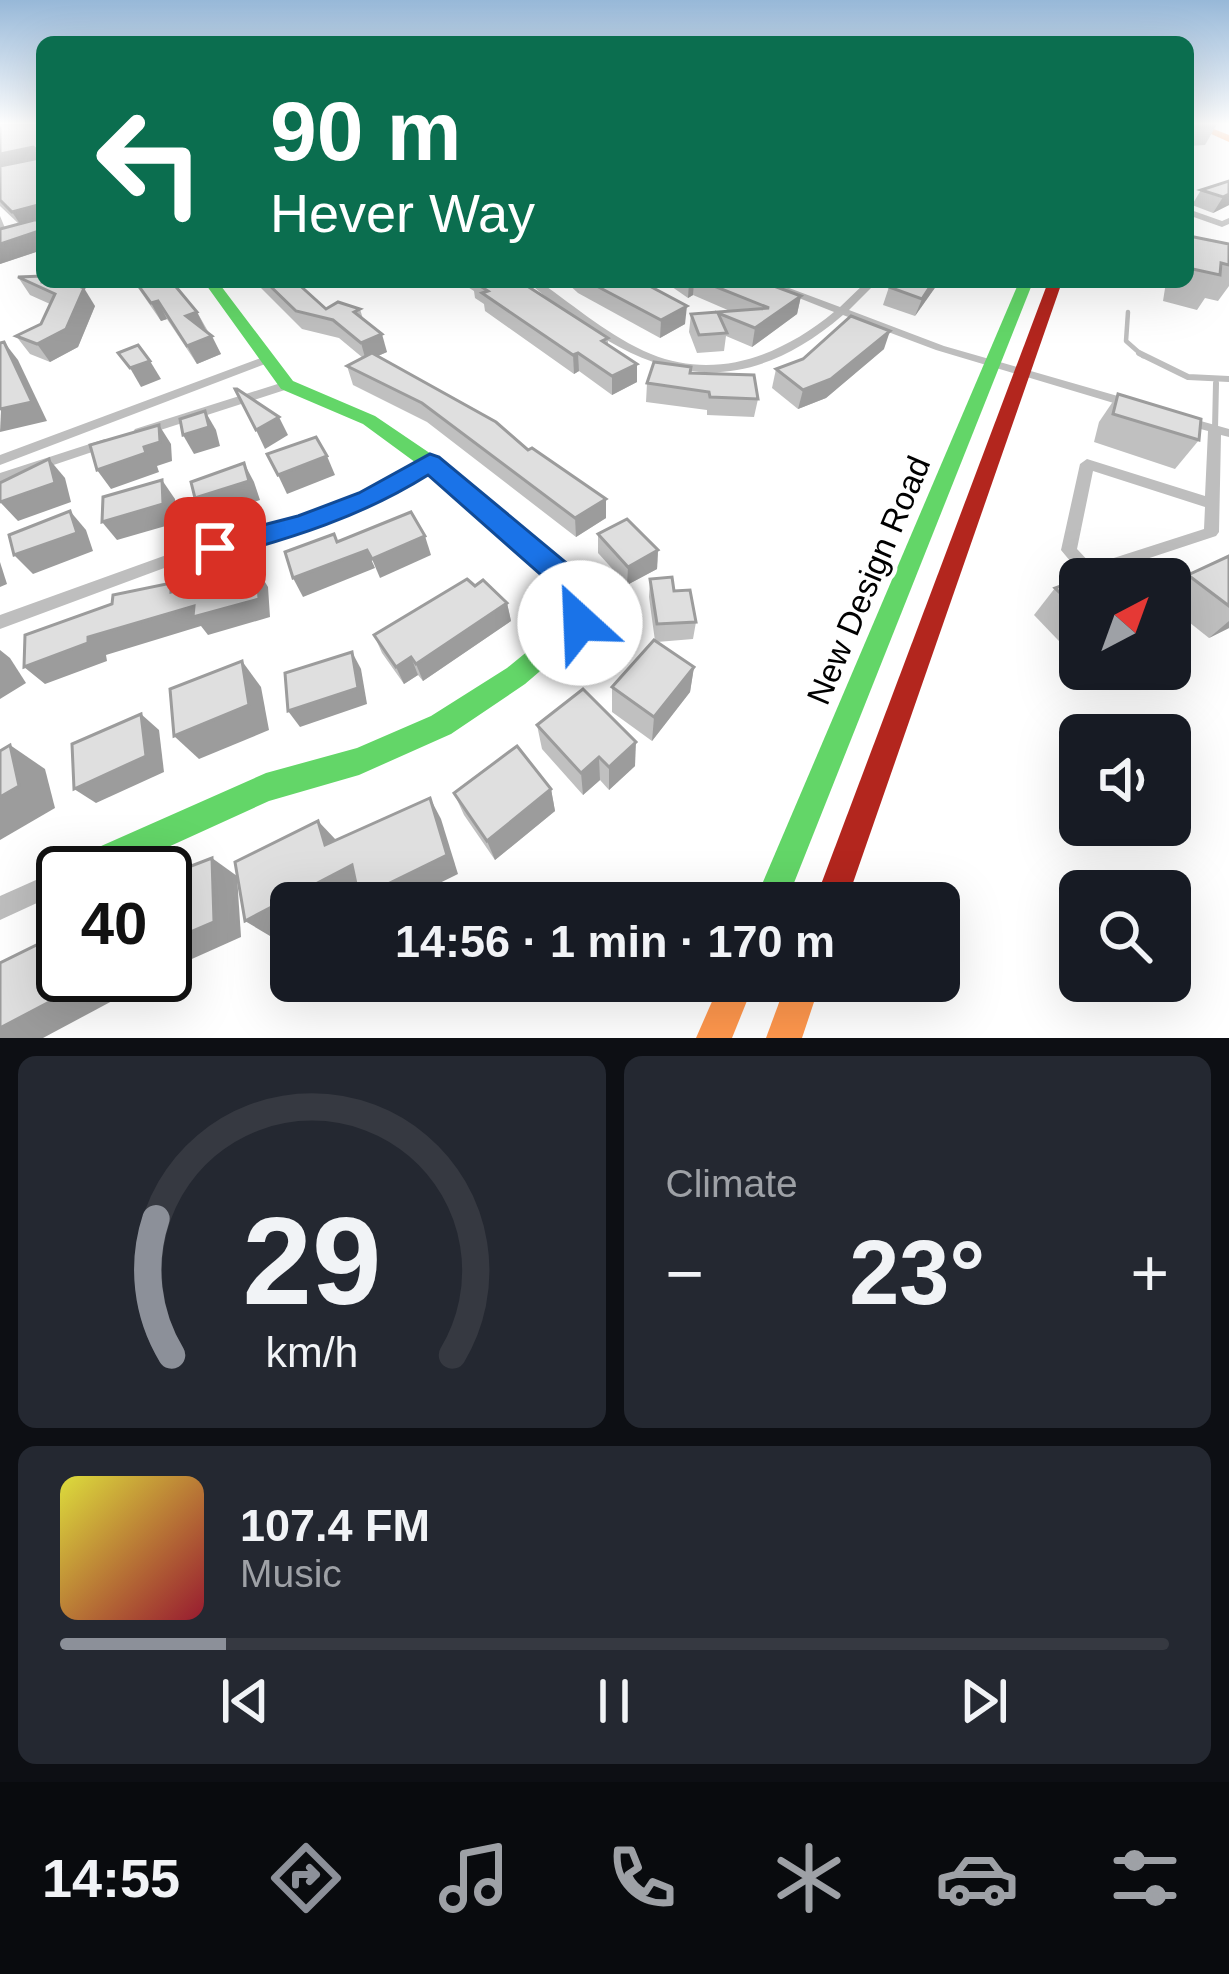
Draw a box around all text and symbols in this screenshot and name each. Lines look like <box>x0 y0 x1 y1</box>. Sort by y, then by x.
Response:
icon: left <box>72 84 228 240</box>
text: 90 m <box>270 84 461 178</box>
text: Hever Way <box>270 183 535 243</box>
street label: New Design Road <box>799 451 937 710</box>
pin <box>164 497 266 599</box>
icon: arrive <box>182 515 248 581</box>
north arrow <box>1059 558 1191 690</box>
map controls <box>1059 558 1191 1002</box>
position arrow <box>517 560 643 686</box>
button: sound <box>1059 714 1191 846</box>
speed limit sign: 40 <box>36 846 192 1002</box>
button: search <box>1059 870 1191 1002</box>
text: 14:56 · 1 min · 170 m <box>395 916 835 967</box>
text: Climate <box>666 1162 798 1205</box>
text: 29 <box>242 1191 381 1330</box>
text: 23° <box>849 1223 985 1323</box>
text: − <box>666 1236 704 1310</box>
text: + <box>1130 1236 1169 1310</box>
text: km/h <box>265 1328 358 1376</box>
text: 107.4 FM <box>240 1500 430 1551</box>
text: Music <box>240 1552 342 1595</box>
icon: previous <box>212 1668 278 1734</box>
icon: pause <box>581 1668 647 1734</box>
icon: next <box>951 1668 1017 1734</box>
icon: directions <box>264 1836 348 1920</box>
icon: music <box>432 1836 516 1920</box>
icon: phone <box>600 1836 684 1920</box>
icon: climate <box>767 1836 851 1920</box>
icon: car <box>935 1836 1019 1920</box>
icon: filters <box>1103 1836 1187 1920</box>
text: 14:55 <box>42 1848 180 1908</box>

